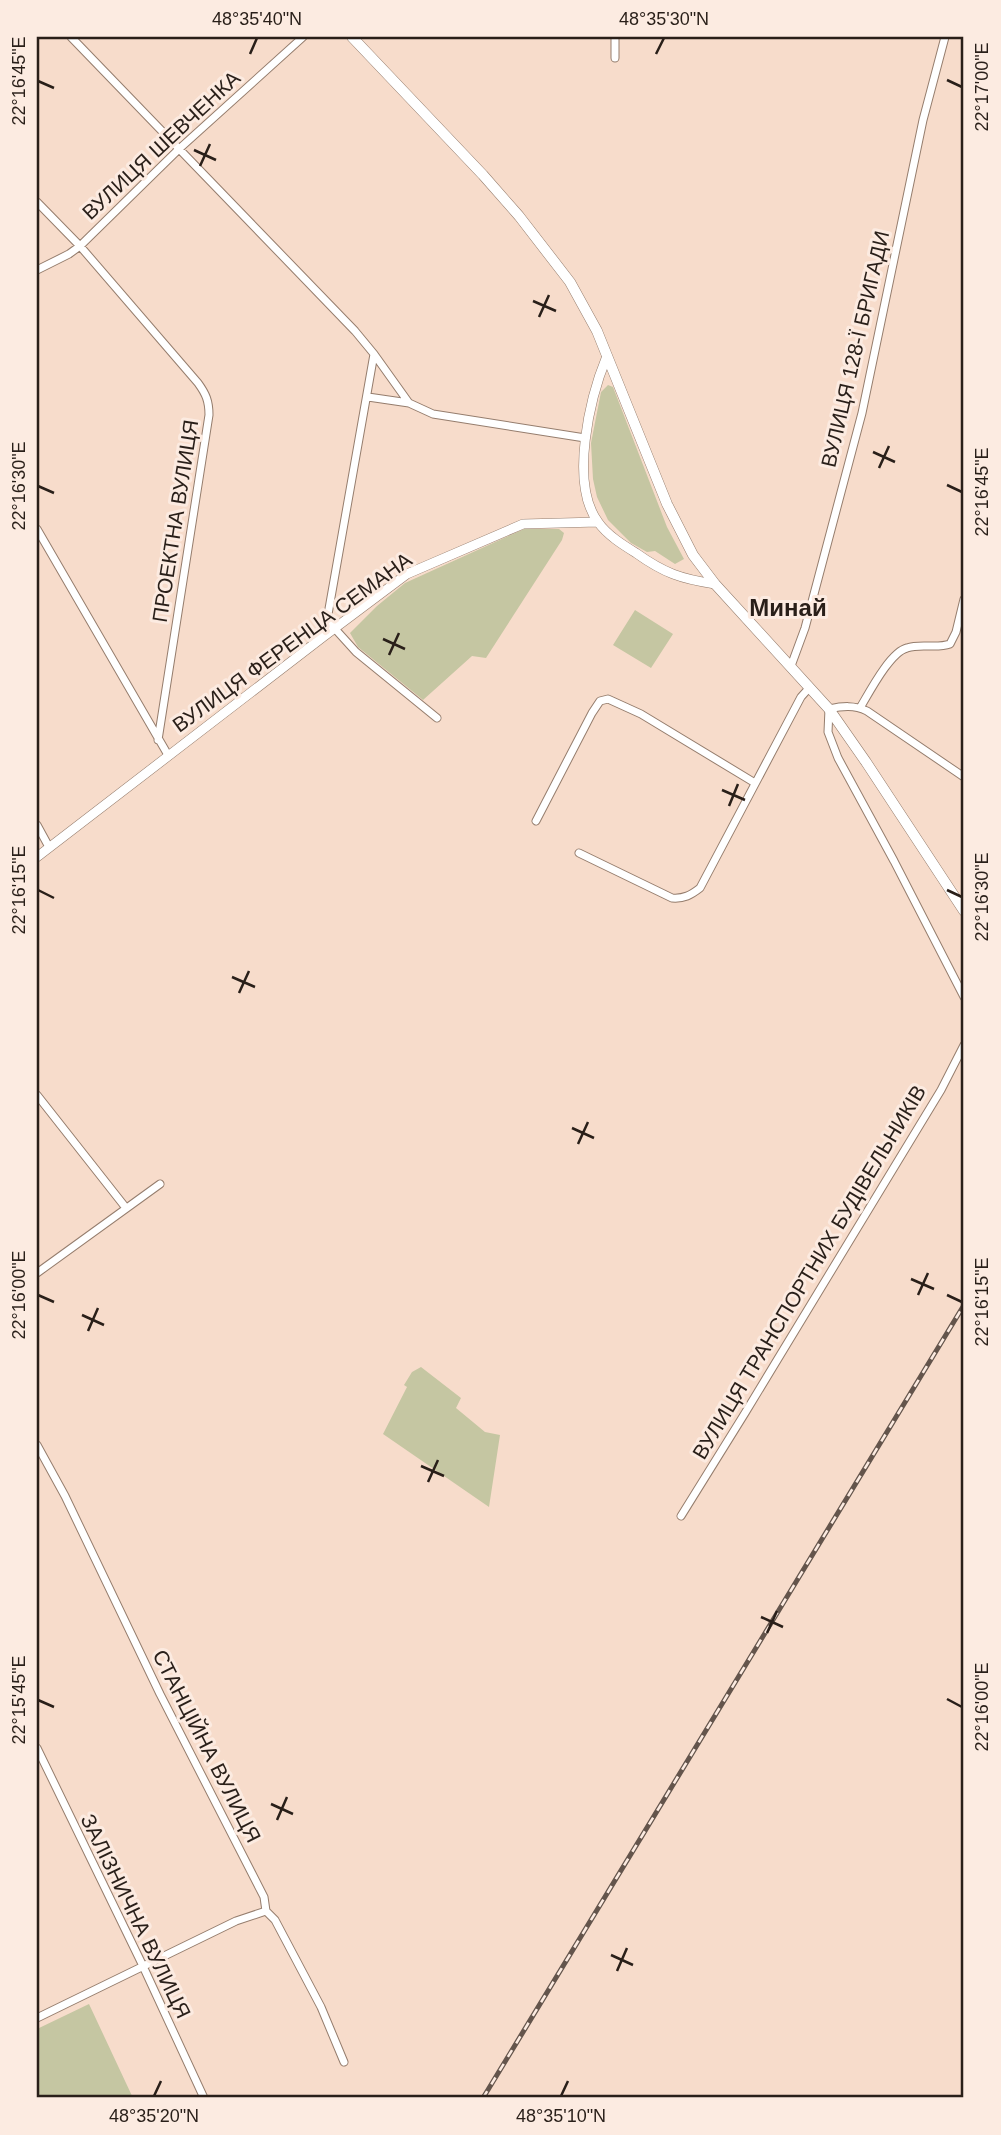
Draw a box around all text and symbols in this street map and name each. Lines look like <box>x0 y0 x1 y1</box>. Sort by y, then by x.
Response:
text: 48°35'40"N <box>212 9 302 29</box>
text: 48°35'30"N <box>619 9 709 29</box>
text: 22°16'45"E <box>9 36 29 126</box>
text: 22°17'00"E <box>972 42 992 132</box>
street label: ВУЛИЦЯ ШЕВЧЕНКА <box>77 66 245 224</box>
street label: ВУЛИЦЯ 128-Ї БРИГАДИ <box>817 229 893 469</box>
street label: ПРОЕКТНА ВУЛИЦЯ <box>148 418 202 624</box>
text: 22°16'30"E <box>9 441 29 531</box>
text: 22°16'45"E <box>972 447 992 537</box>
street label: ВУЛИЦЯ ФЕРЕНЦА СЕМАНА <box>168 548 416 736</box>
district label: Минай <box>749 594 827 621</box>
text: 22°16'15"E <box>9 845 29 935</box>
text: 22°16'30"E <box>972 852 992 942</box>
street label: ВУЛИЦЯ ТРАНСПОРТНИХ БУДІВЕЛЬНИКІВ <box>688 1081 930 1463</box>
text: 22°16'00"E <box>9 1250 29 1340</box>
text: 22°16'15"E <box>972 1257 992 1347</box>
street label: СТАНЦІЙНА ВУЛИЦЯ <box>148 1646 266 1846</box>
text: 22°15'45"E <box>9 1655 29 1745</box>
text: 22°16'00"E <box>972 1662 992 1752</box>
street label: ЗАЛІЗНИЧНА ВУЛИЦЯ <box>77 1810 195 2022</box>
text: 48°35'20"N <box>109 2106 199 2126</box>
text: 48°35'10"N <box>516 2106 606 2126</box>

